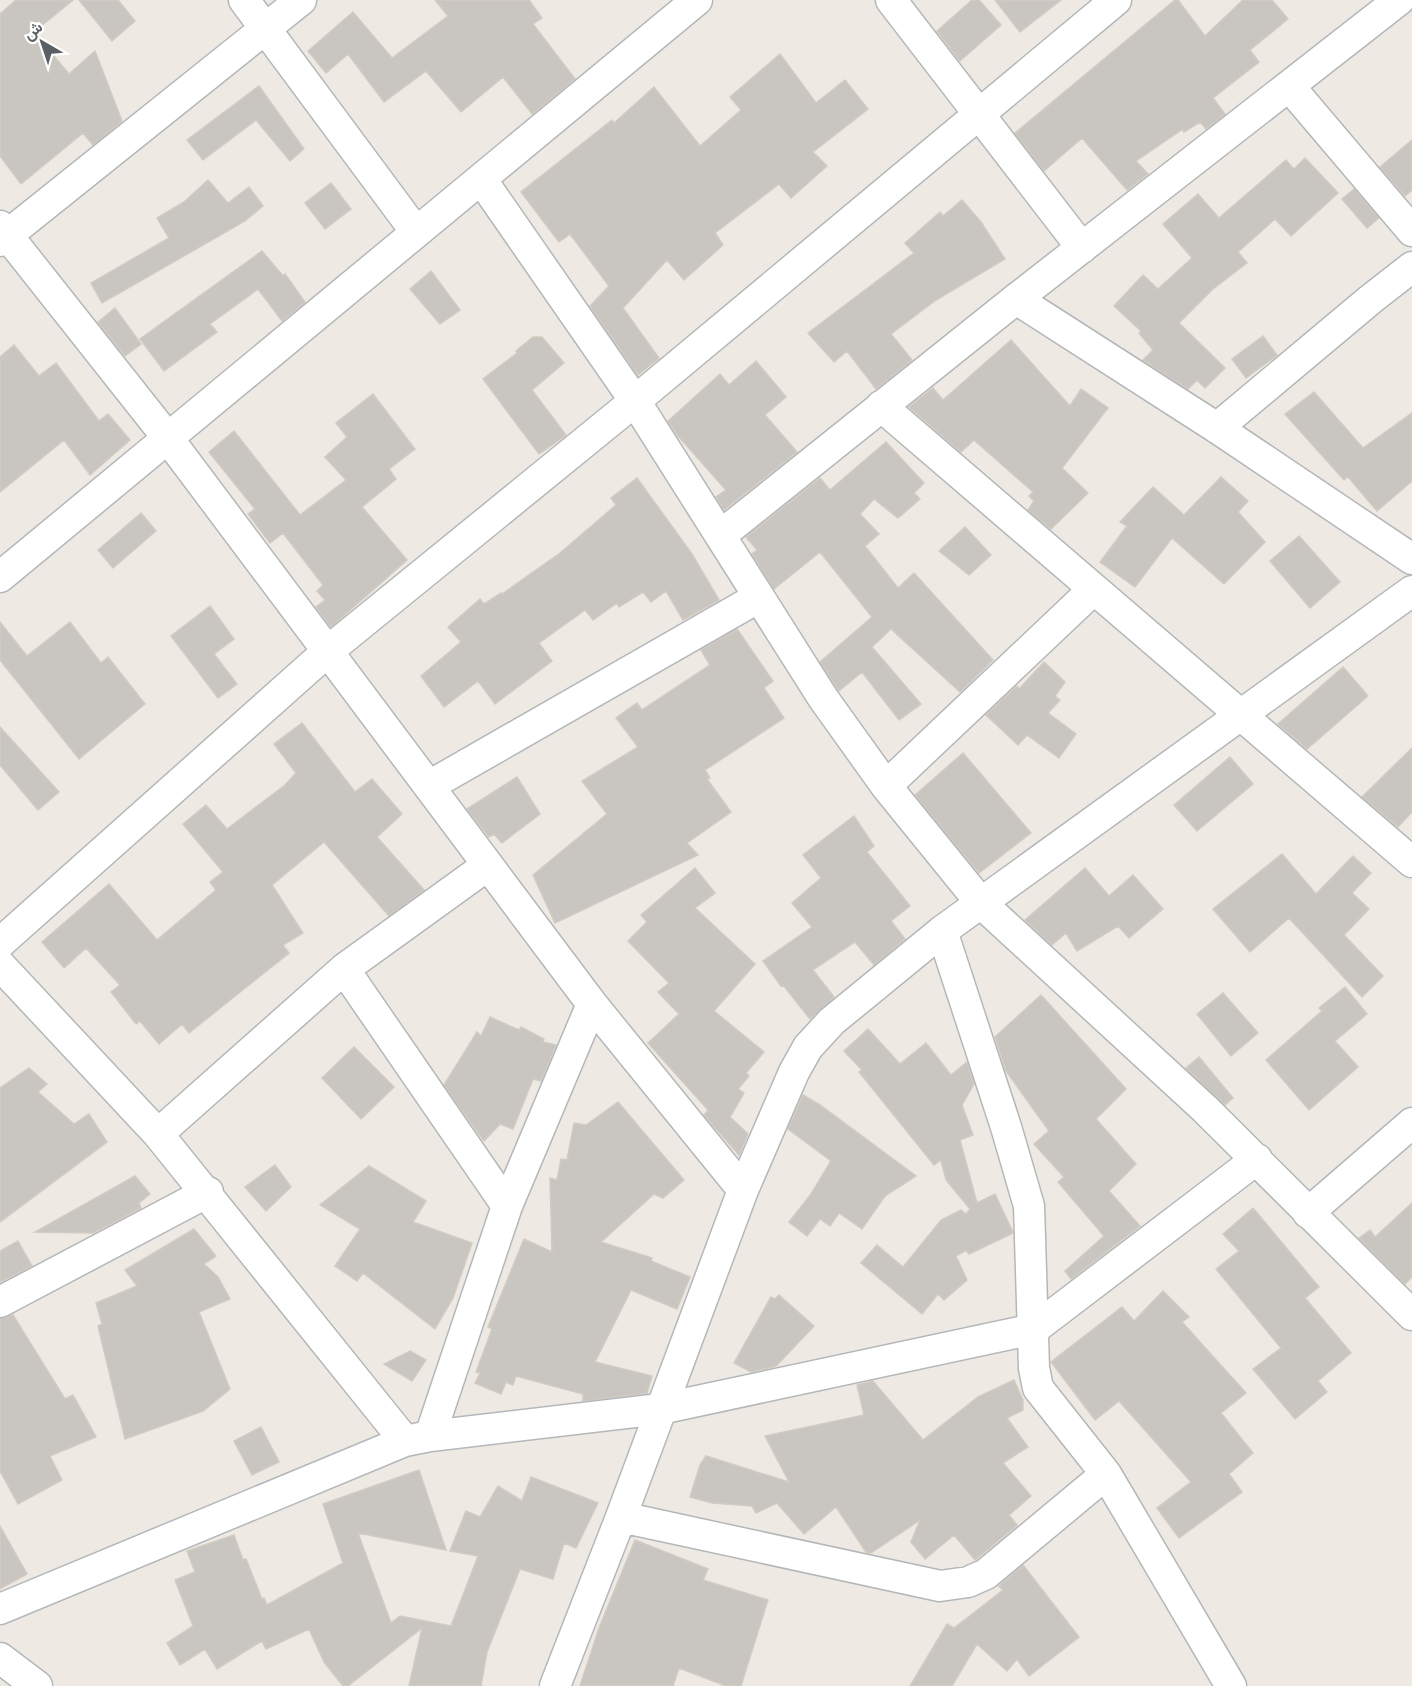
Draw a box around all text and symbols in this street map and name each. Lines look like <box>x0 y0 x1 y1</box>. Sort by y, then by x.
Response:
north arrow <box>12 12 72 72</box>
text: ش <box>21 19 46 44</box>

